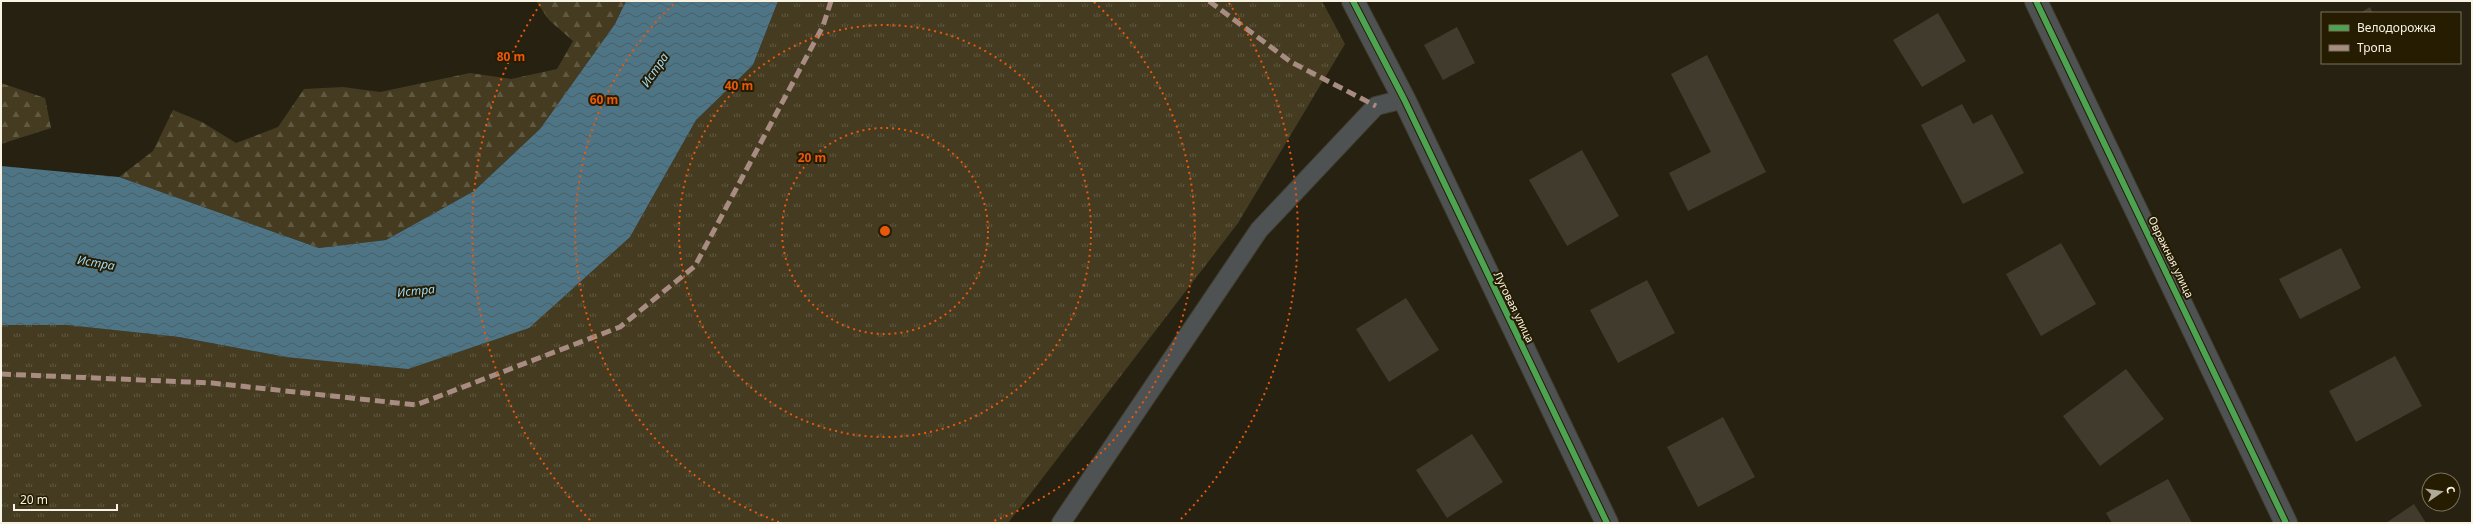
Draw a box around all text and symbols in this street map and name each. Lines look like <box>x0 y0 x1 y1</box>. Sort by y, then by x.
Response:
legend <box>2321 12 2461 64</box>
text: Велодорожка <box>2357 19 2436 36</box>
text: Тропа <box>2357 39 2392 56</box>
text: 80 m <box>497 48 525 65</box>
water label: Истра <box>637 49 672 90</box>
text: 40 m <box>725 77 753 94</box>
text: 60 m <box>590 91 618 108</box>
text: 20 m <box>798 149 826 166</box>
street label: Овражная улица <box>2145 214 2198 300</box>
centre of rings <box>878 224 892 238</box>
water label: Истра <box>76 251 116 274</box>
street label: Луговая улица <box>1491 269 1538 345</box>
water label: Истра <box>396 280 436 301</box>
north arrow <box>2421 472 2461 512</box>
text: С <box>2443 484 2459 495</box>
scale bar <box>14 486 117 512</box>
text: 20 m <box>20 491 48 508</box>

